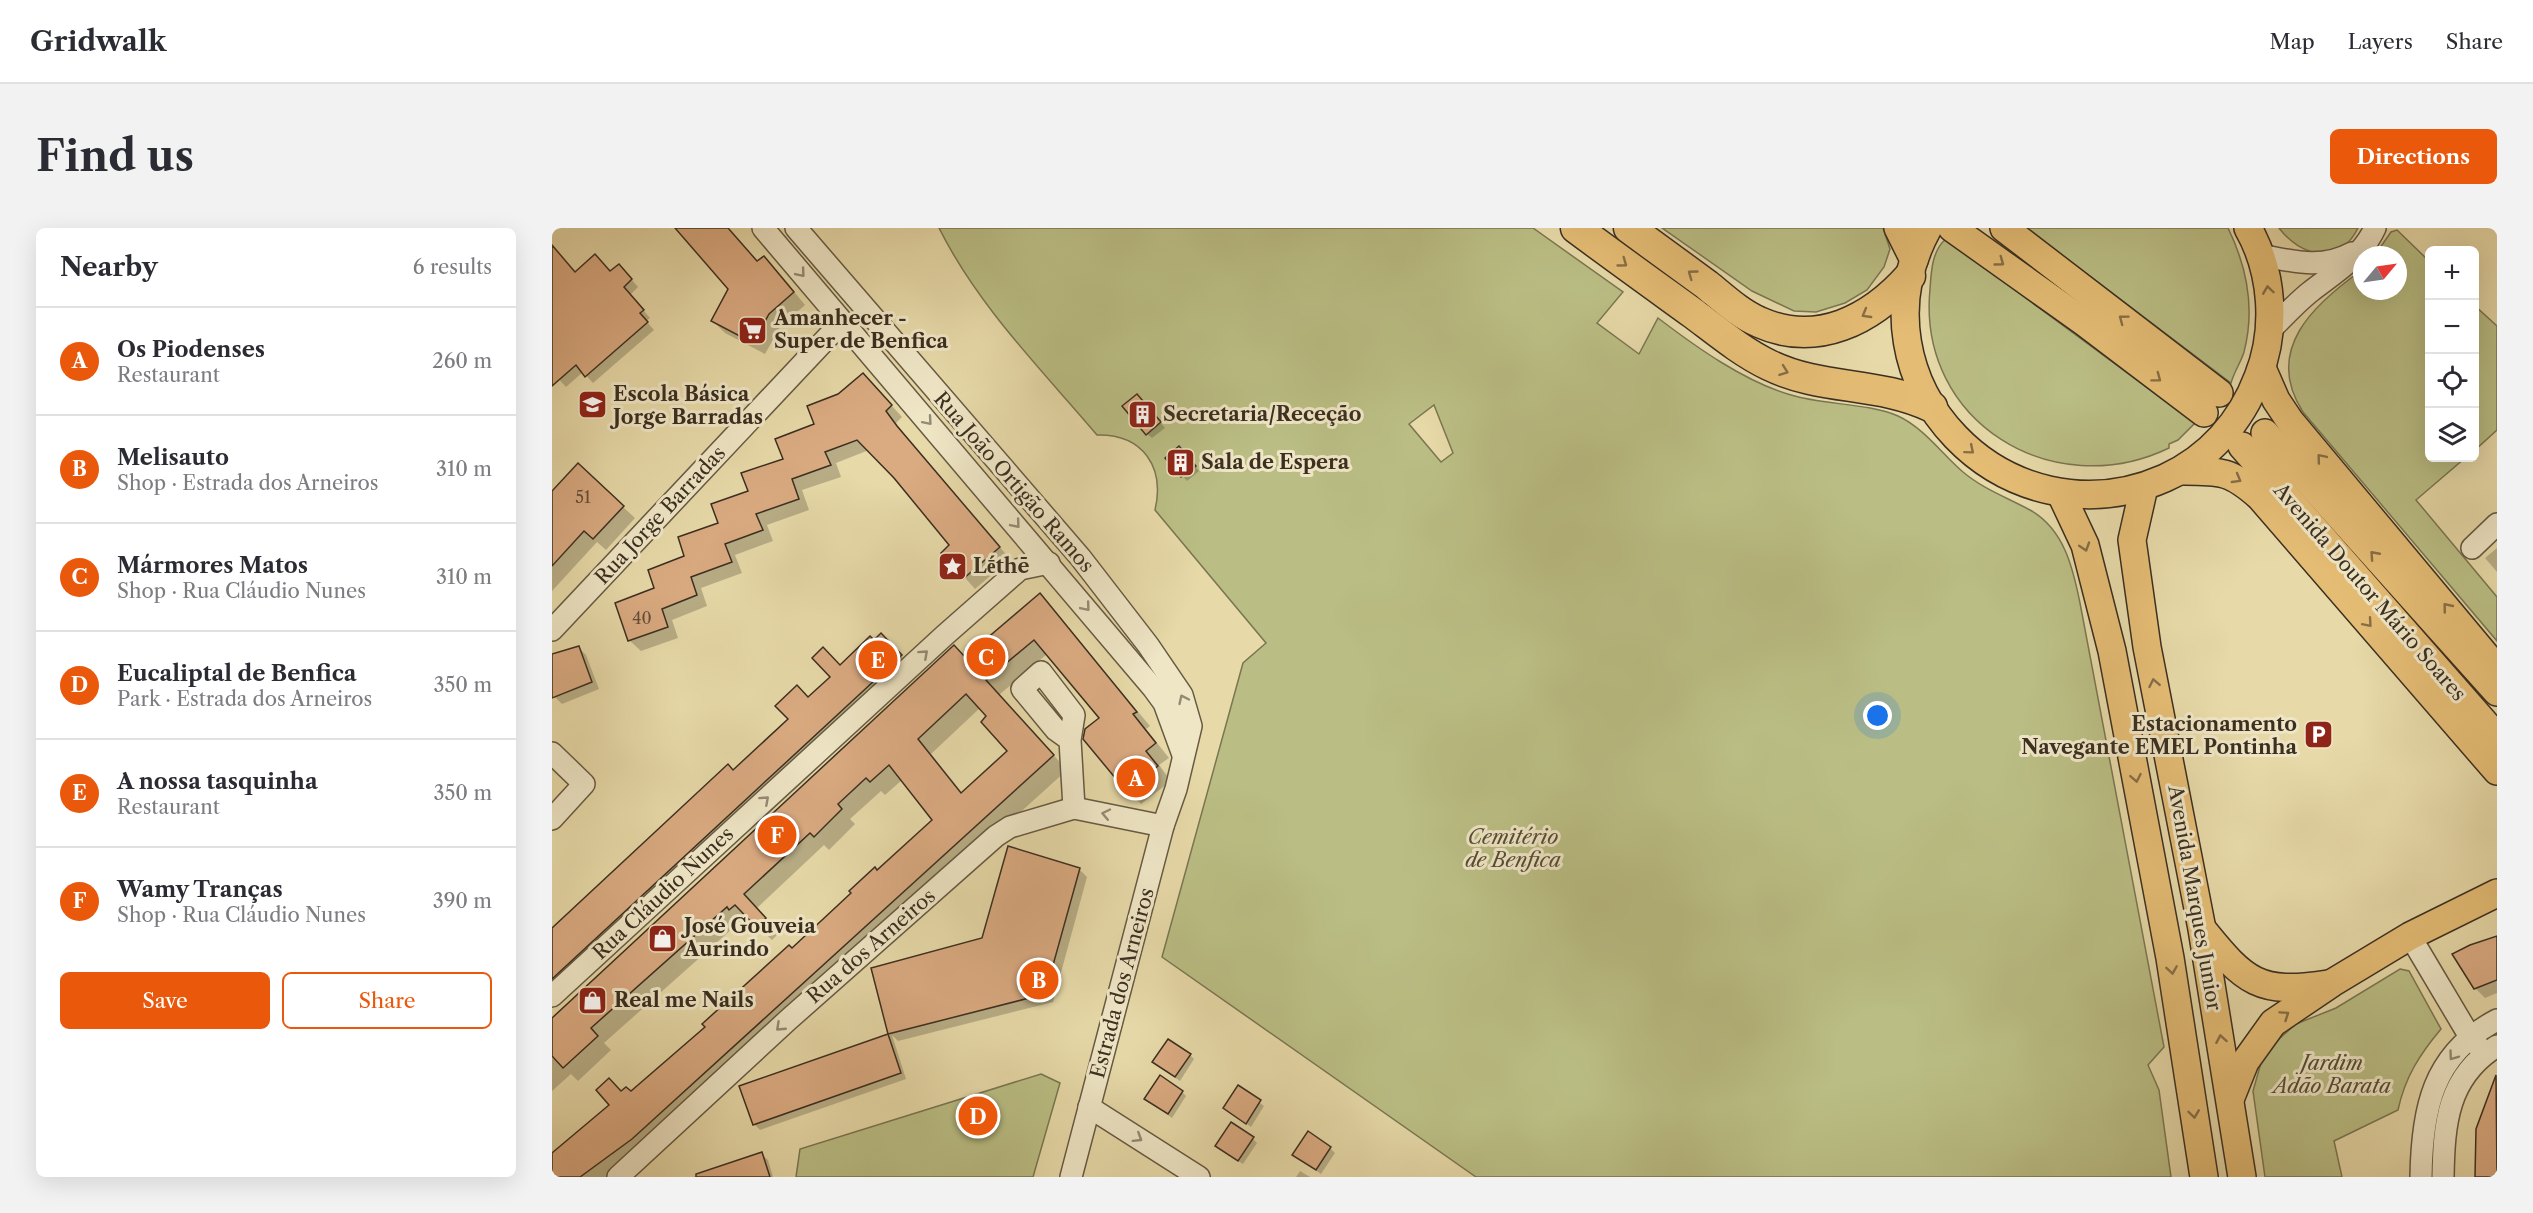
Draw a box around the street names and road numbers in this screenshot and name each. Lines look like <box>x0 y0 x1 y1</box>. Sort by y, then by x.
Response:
street label: Rua João Ortigão Ramos <box>929 387 1099 577</box>
street label: Rua Jorge Barradas <box>590 441 730 589</box>
street label: Avenida Doutor Mário Soares <box>2268 478 2471 706</box>
street label: Avenida Marques Junior <box>2163 782 2227 1013</box>
street label: Rua Cláudio Nunes <box>588 822 738 964</box>
street label: Rua dos Arneiros <box>802 884 940 1008</box>
street label: Estrada dos Arneiros <box>1085 885 1159 1081</box>

